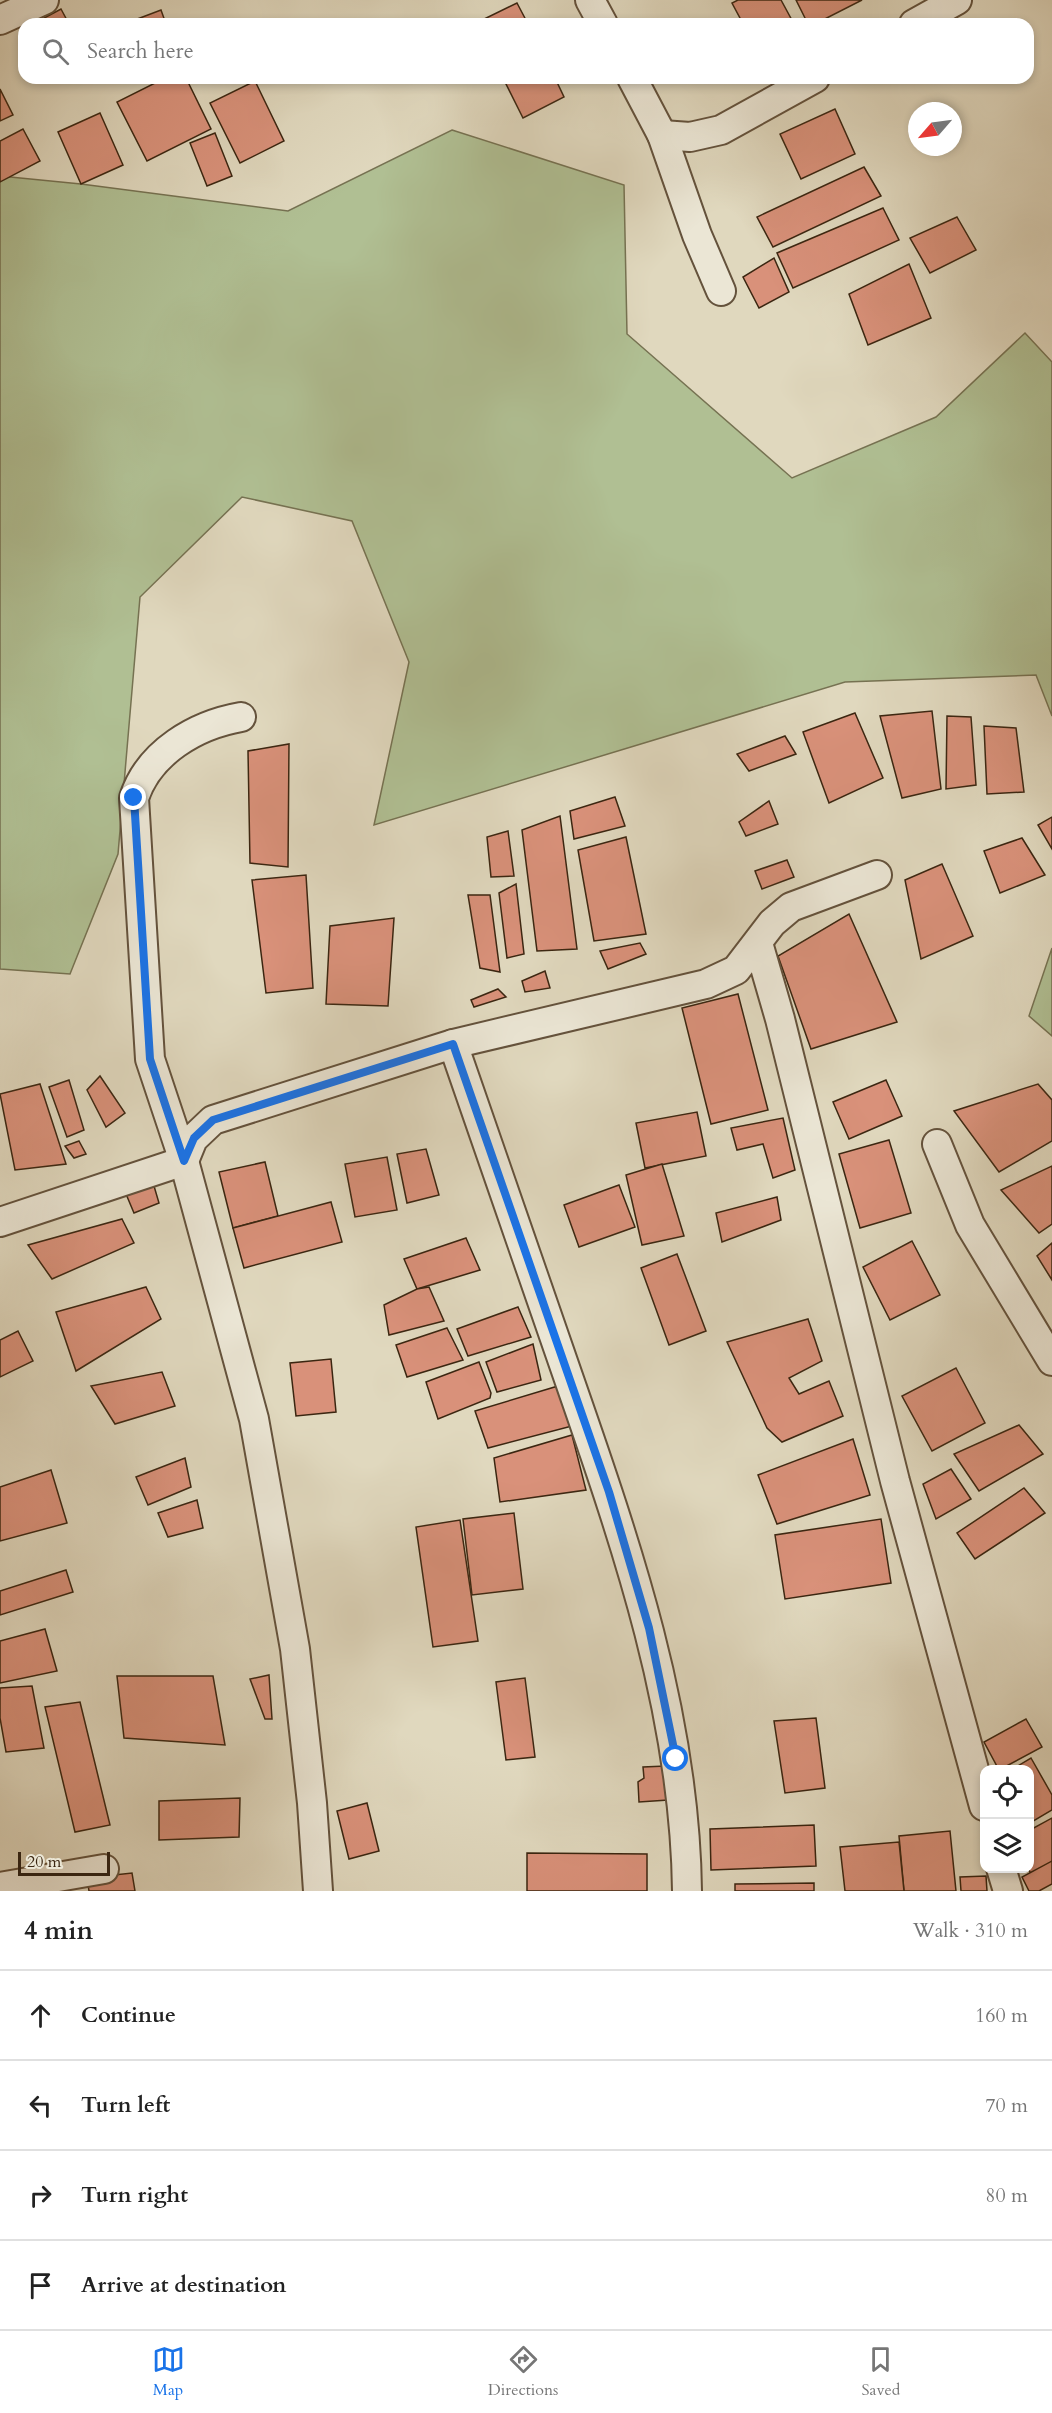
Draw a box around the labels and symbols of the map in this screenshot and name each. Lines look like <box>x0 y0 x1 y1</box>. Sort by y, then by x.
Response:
north arrow <box>908 102 962 156</box>
route end <box>120 784 146 810</box>
route start <box>662 1745 688 1771</box>
scale bar <box>18 1849 110 1876</box>

